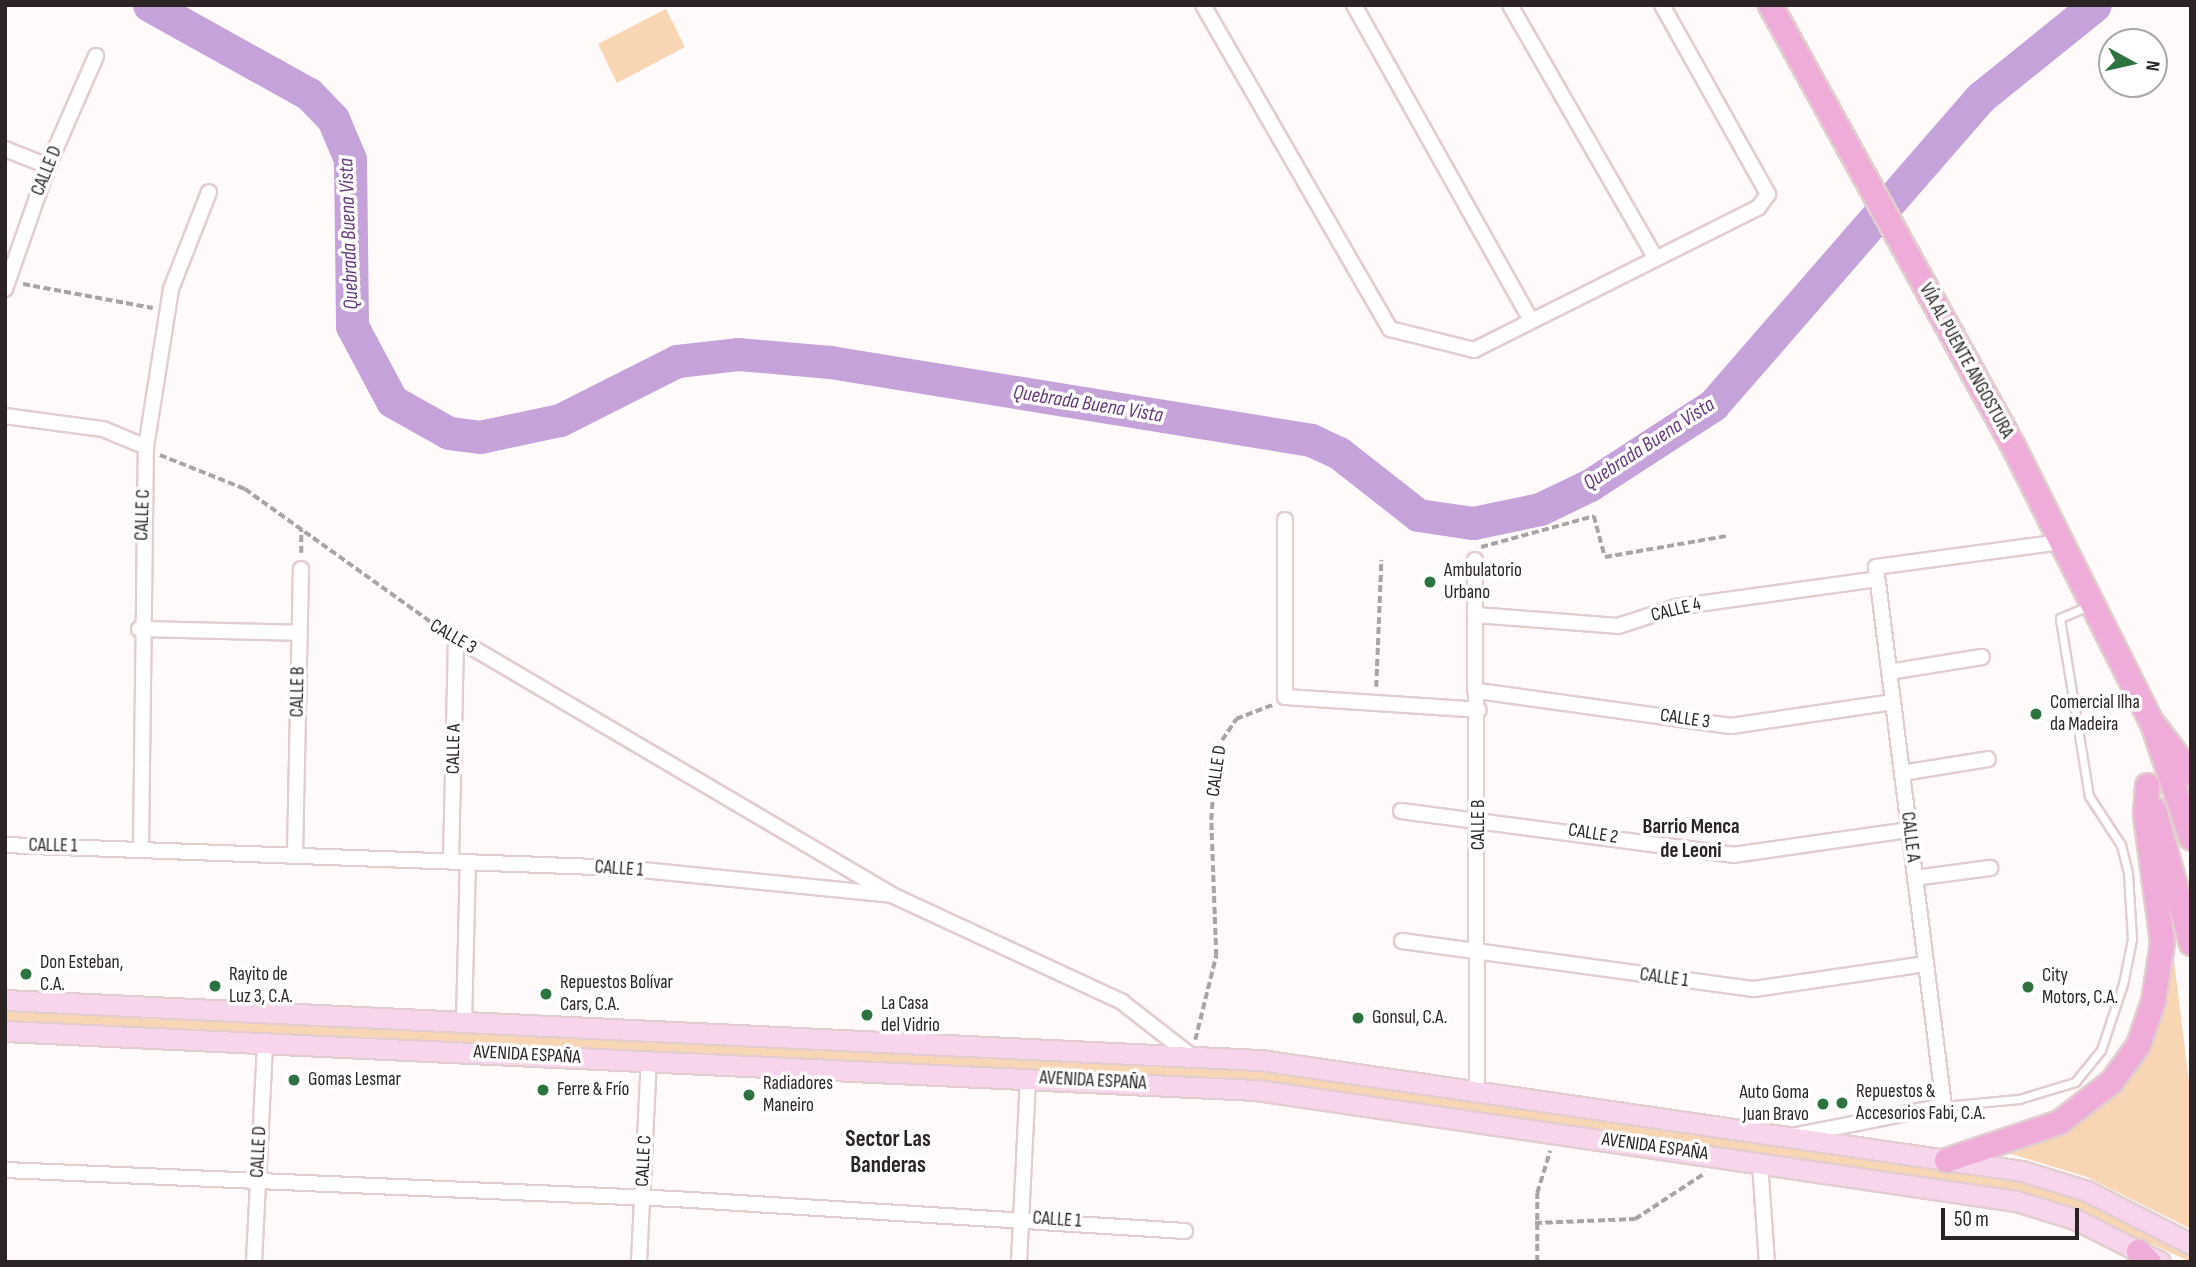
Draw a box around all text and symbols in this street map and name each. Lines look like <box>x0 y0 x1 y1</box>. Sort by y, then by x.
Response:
north arrow <box>2098 28 2168 98</box>
text: N <box>2140 59 2164 72</box>
street label: CALLE D <box>27 143 67 199</box>
water label: Quebrada Buena Vista <box>334 158 364 310</box>
street label: VÍA AL PUENTE ANGOSTURA <box>1914 280 2018 442</box>
water label: Quebrada Buena Vista <box>1011 380 1165 428</box>
water label: Quebrada Buena Vista <box>1579 392 1719 496</box>
street label: CALLE C <box>131 489 155 541</box>
place label: Ambulatorio Urbano <box>1444 560 1522 604</box>
marker: Ambulatorio Urbano <box>1422 574 1438 590</box>
street label: CALLE 4 <box>1649 593 1703 627</box>
street label: CALLE 3 <box>426 615 480 659</box>
street label: CALLE B <box>286 666 310 718</box>
place label: Comercial Ilha da Madeira <box>2050 692 2140 736</box>
street label: CALLE 3 <box>1659 704 1711 734</box>
marker: Comercial Ilha da Madeira <box>2028 706 2044 722</box>
street label: CALLE A <box>442 724 466 774</box>
street label: CALLE D <box>1202 744 1232 798</box>
street label: CALLE B <box>1468 800 1490 850</box>
street label: CALLE A <box>1896 811 1924 863</box>
district label: Barrio Menca de Leoni <box>1642 814 1740 864</box>
street label: CALLE 2 <box>1566 819 1620 849</box>
street label: CALLE 1 <box>28 834 78 858</box>
street label: CALLE 1 <box>594 856 644 882</box>
place label: Don Esteban, C.A. <box>40 952 123 996</box>
street label: CALLE 1 <box>1638 963 1690 993</box>
place label: Rayito de Luz 3, C.A. <box>229 964 293 1008</box>
place label: City Motors, C.A. <box>2042 965 2118 1009</box>
marker: Don Esteban, C.A. <box>18 966 34 982</box>
place label: Repuestos Bolívar Cars, C.A. <box>560 972 673 1016</box>
marker: Rayito de Luz 3, C.A. <box>207 978 223 994</box>
marker: City Motors, C.A. <box>2020 979 2036 995</box>
marker: Repuestos Bolívar Cars, C.A. <box>538 986 554 1002</box>
place label: La Casa del Vidrio <box>881 993 940 1037</box>
marker: La Casa del Vidrio <box>859 1007 875 1023</box>
place label: Gonsul, C.A. <box>1372 1007 1447 1029</box>
marker: Gonsul, C.A. <box>1350 1010 1366 1026</box>
street label: AVENIDA ESPAÑA <box>473 1041 581 1069</box>
street label: AVENIDA ESPAÑA <box>1039 1067 1147 1095</box>
place label: Gomas Lesmar <box>308 1069 401 1091</box>
marker: Gomas Lesmar <box>286 1072 302 1088</box>
place label: Radiadores Maneiro <box>763 1073 833 1117</box>
place label: Ferre & Frío <box>557 1079 630 1101</box>
place label: Repuestos & Accesorios Fabi, C.A. <box>1856 1081 1986 1125</box>
marker: Ferre & Frío <box>535 1082 551 1098</box>
place label: Auto Goma Juan Bravo <box>1739 1082 1809 1126</box>
marker: Radiadores Maneiro <box>741 1087 757 1103</box>
marker: Repuestos & Accesorios Fabi, C.A. <box>1834 1095 1850 1111</box>
marker: Auto Goma Juan Bravo <box>1815 1096 1831 1112</box>
district label: Sector Las Banderas <box>845 1125 931 1179</box>
street label: CALLE D <box>246 1126 272 1178</box>
street label: AVENIDA ESPAÑA <box>1600 1128 1710 1166</box>
street label: CALLE C <box>631 1135 657 1187</box>
scale bar <box>1944 1194 2082 1238</box>
street label: CALLE 1 <box>1032 1207 1082 1233</box>
text: 50 m <box>1954 1207 1989 1232</box>

